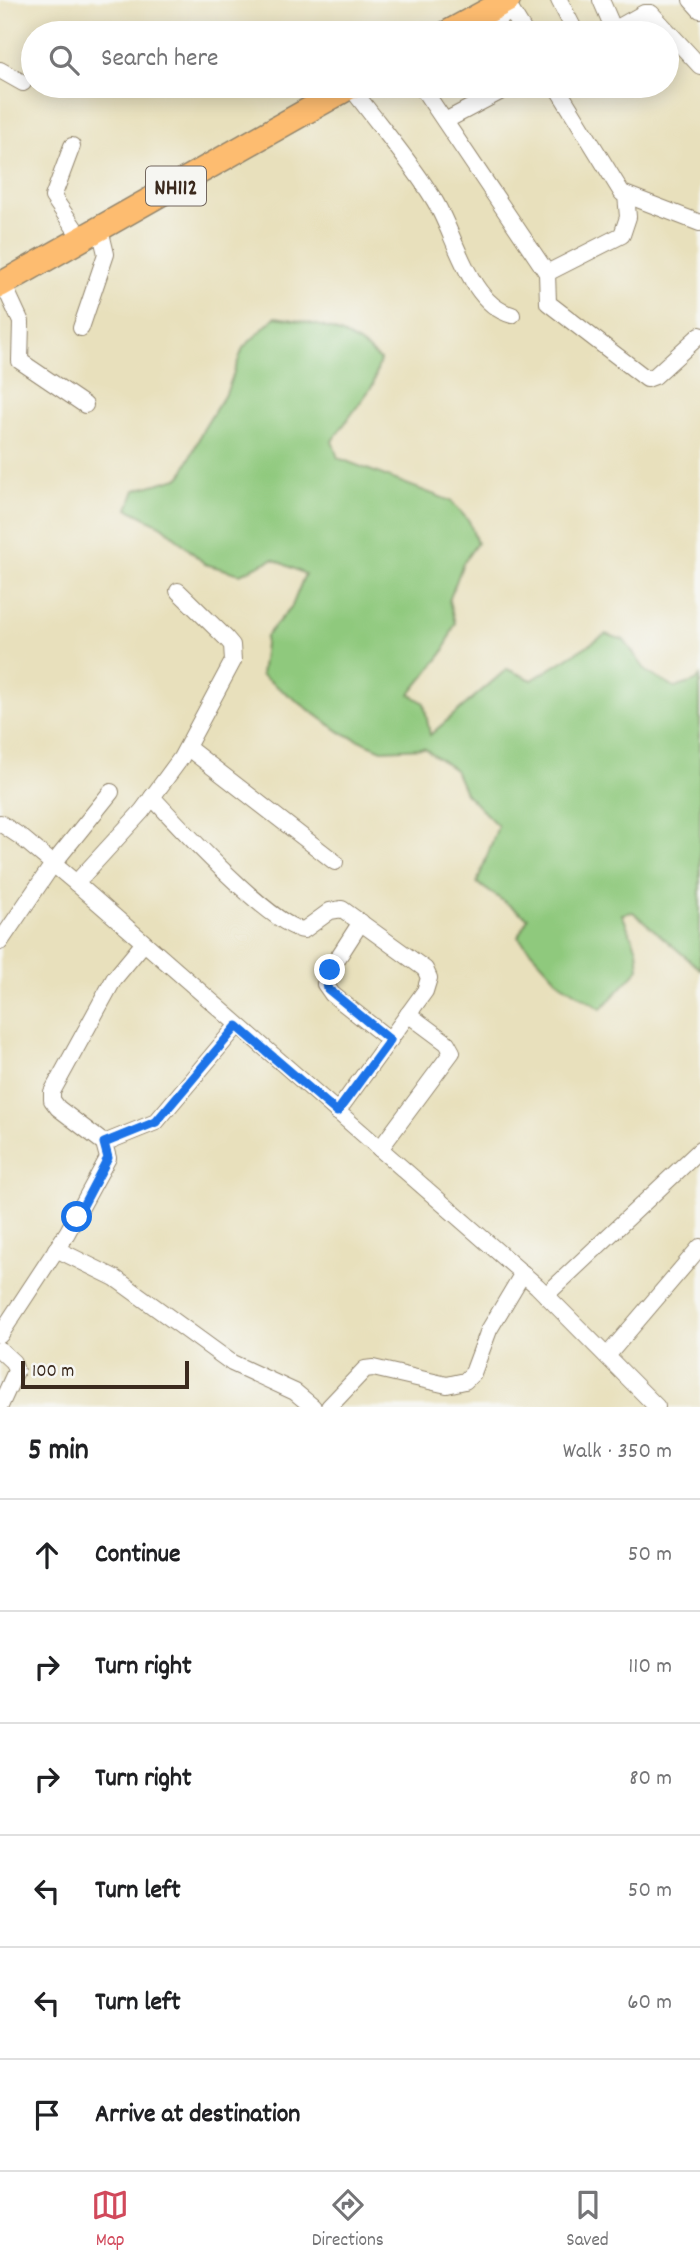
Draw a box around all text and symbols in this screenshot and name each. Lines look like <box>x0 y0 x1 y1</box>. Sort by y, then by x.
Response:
search box <box>21 21 679 98</box>
icon: search <box>45 41 83 79</box>
text: Search here <box>101 41 219 78</box>
road number: NH112 <box>146 167 206 206</box>
route end <box>314 954 345 985</box>
route start <box>61 1201 92 1232</box>
scale bar <box>21 1358 189 1390</box>
text: 100 m <box>32 1359 74 1386</box>
text: 5 min <box>28 1431 89 1474</box>
text: Walk · 350 m <box>563 1436 672 1469</box>
icon: ahead <box>28 1536 66 1574</box>
text: Continue <box>95 1537 180 1574</box>
text: 50 m <box>628 1539 672 1572</box>
icon: right <box>28 1648 66 1686</box>
text: Turn right <box>95 1649 192 1686</box>
text: 110 m <box>628 1651 672 1684</box>
icon: right <box>28 1760 66 1798</box>
text: Turn right <box>95 1761 192 1798</box>
text: 80 m <box>629 1763 672 1796</box>
icon: left <box>28 1872 66 1910</box>
text: Turn left <box>95 1873 181 1910</box>
text: 50 m <box>628 1875 672 1908</box>
icon: left <box>28 1984 66 2022</box>
text: Turn left <box>95 1985 181 2022</box>
text: 60 m <box>627 1987 672 2020</box>
icon: arrive <box>28 2096 66 2134</box>
text: Arrive at destination <box>95 2097 300 2134</box>
tab: Map <box>91 2186 129 2255</box>
tab: Directions <box>312 2186 384 2255</box>
tab: Saved <box>566 2186 609 2255</box>

